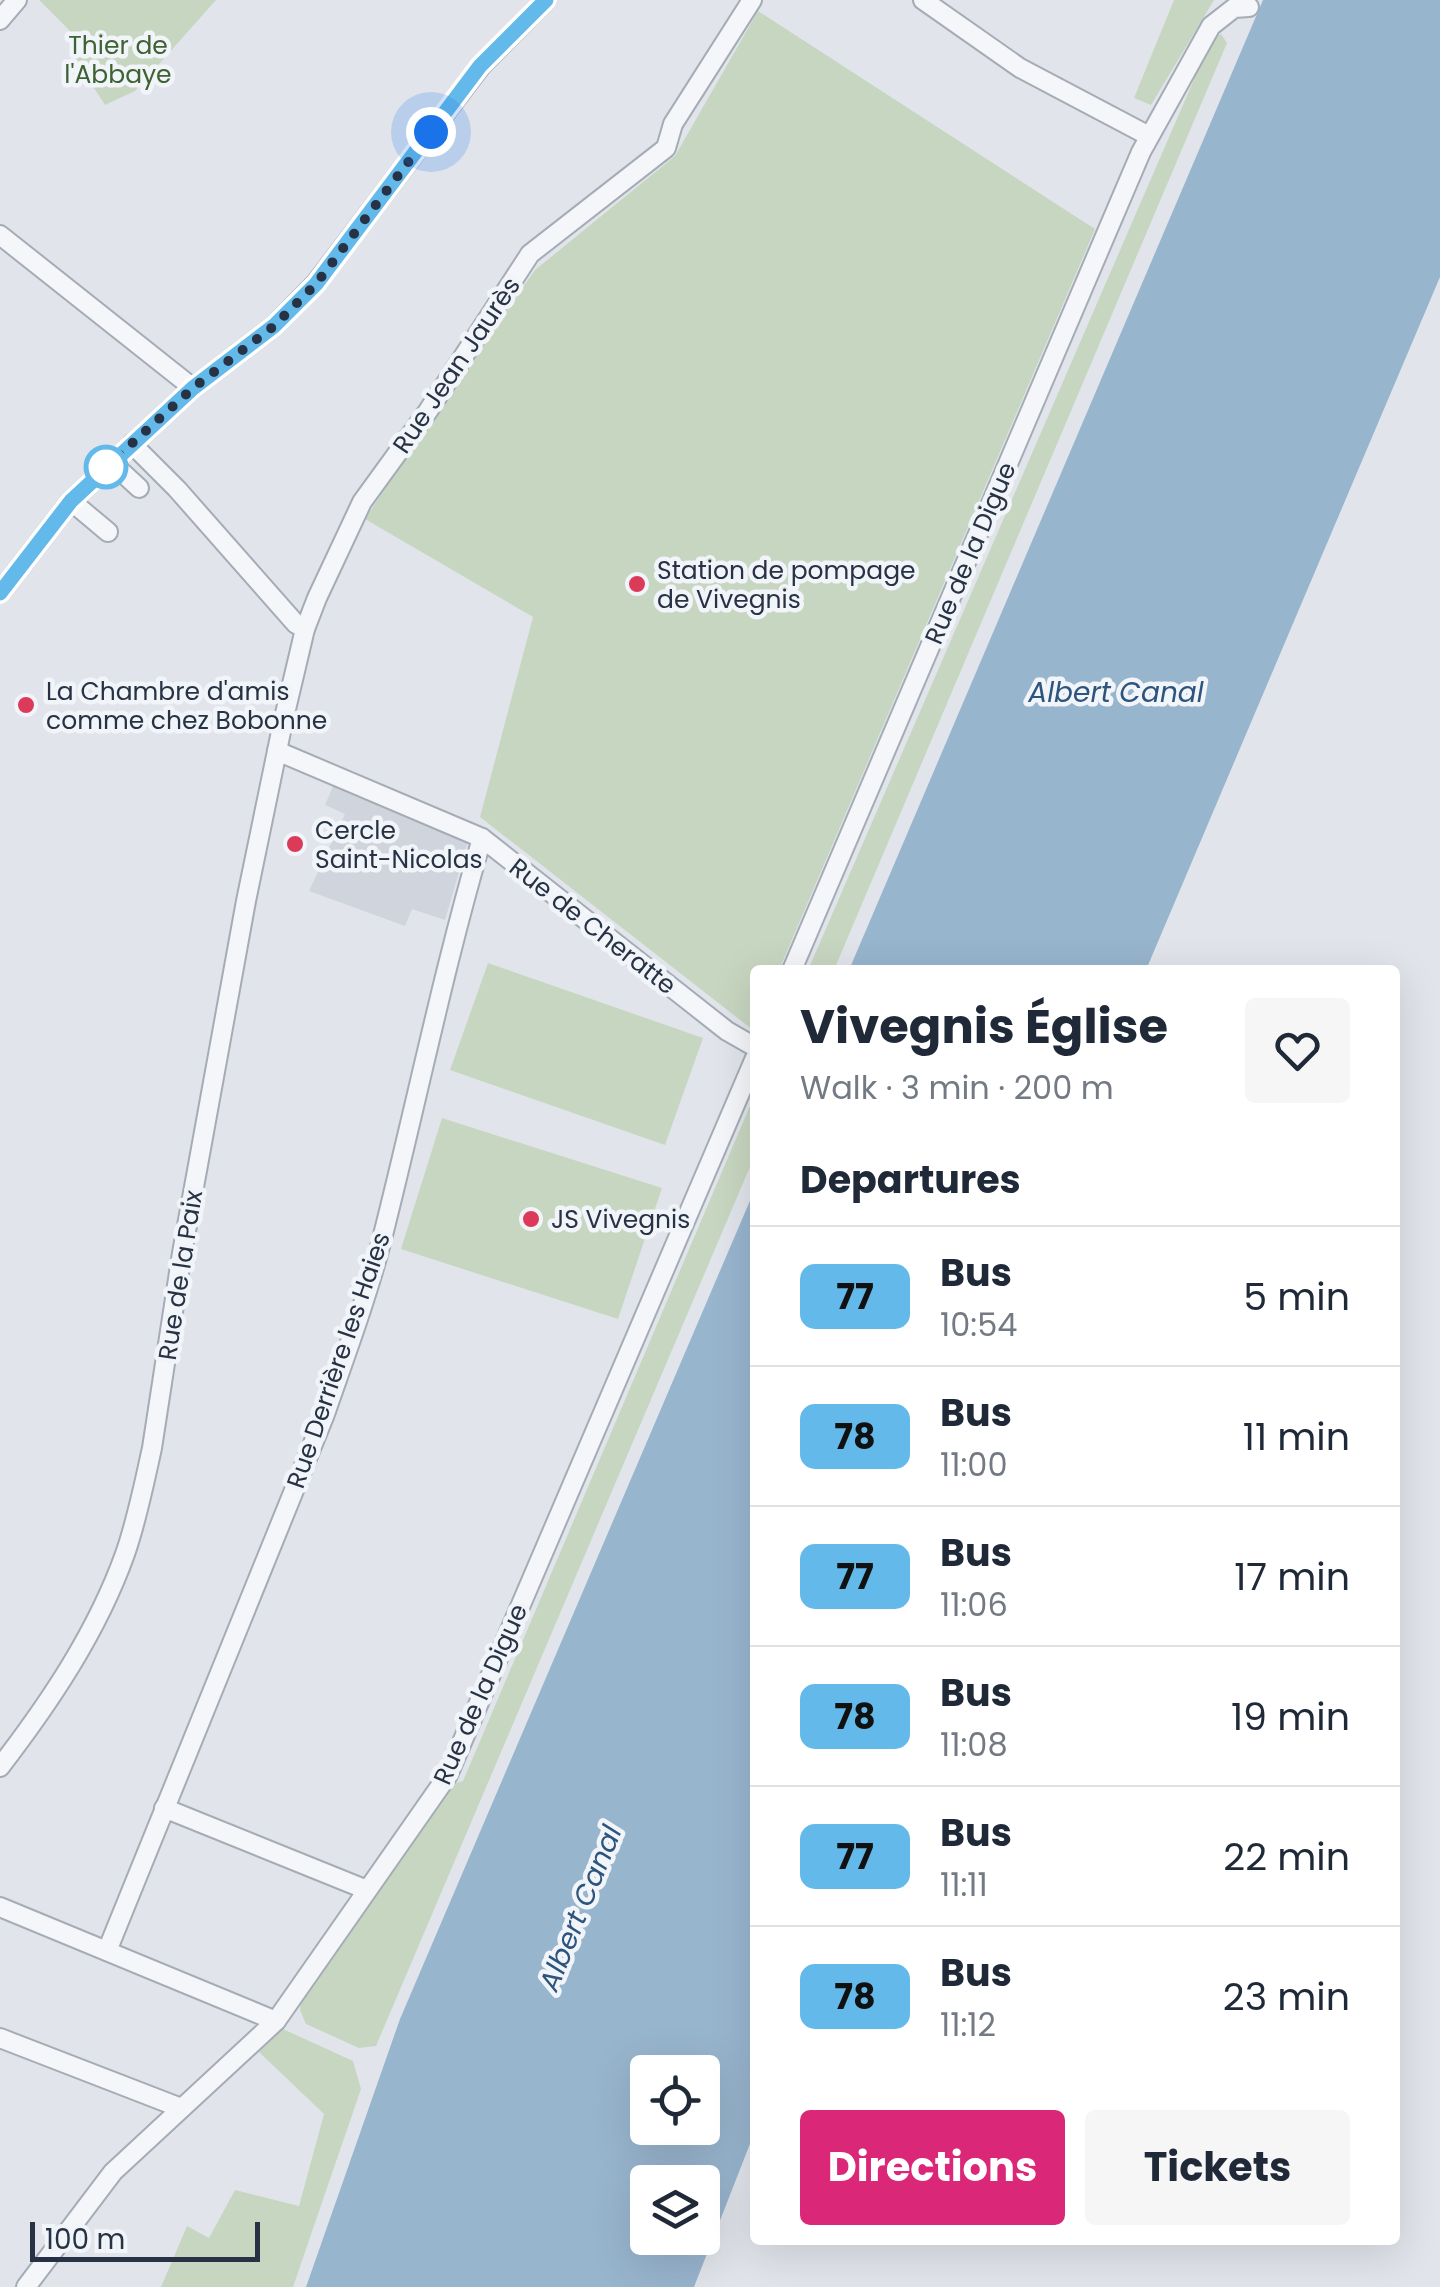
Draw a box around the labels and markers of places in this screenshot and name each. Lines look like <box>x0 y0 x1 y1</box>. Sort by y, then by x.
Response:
unlabelled marker <box>85 446 127 488</box>
place label: Station de pompage de Vivegnis <box>657 553 916 617</box>
marker: Station de pompage de Vivegnis <box>626 573 648 595</box>
place label: La Chambre d'amis comme chez Bobonne <box>46 674 327 738</box>
marker: La Chambre d'amis comme chez Bobonne <box>15 694 37 716</box>
place label: Cercle Saint-Nicolas <box>315 813 483 877</box>
marker: Cercle Saint-Nicolas <box>284 833 306 855</box>
place label: JS Vivegnis <box>551 1202 690 1237</box>
marker: JS Vivegnis <box>520 1208 542 1230</box>

